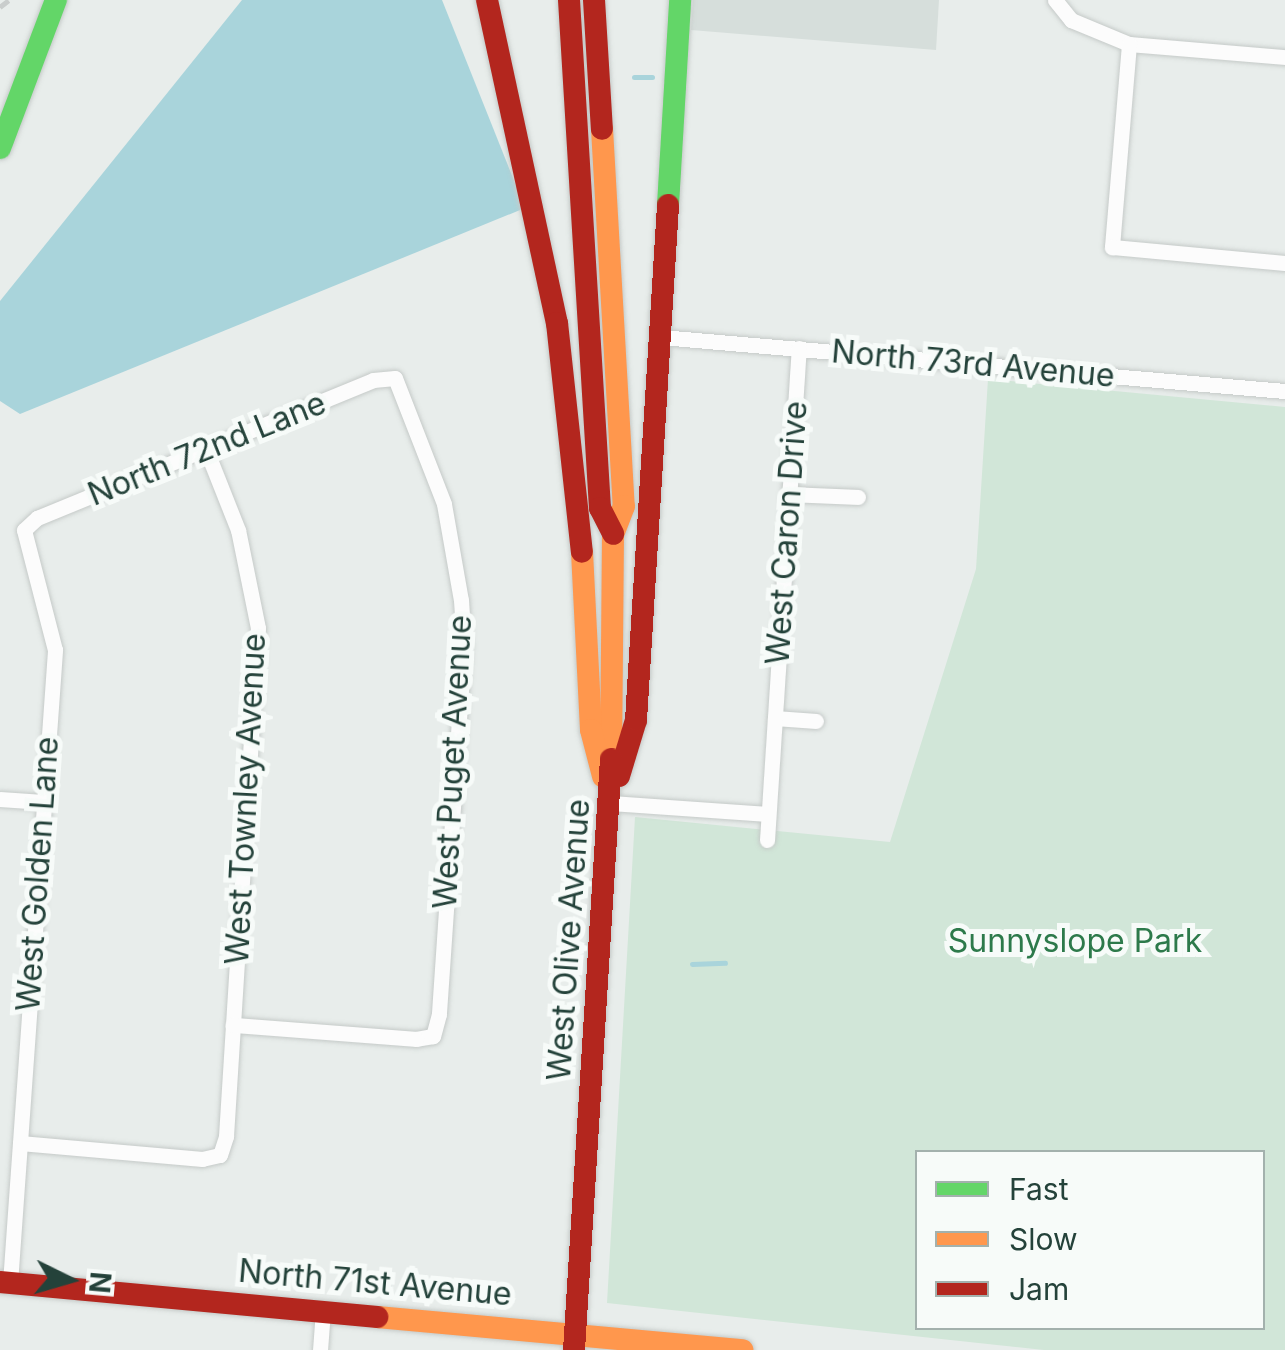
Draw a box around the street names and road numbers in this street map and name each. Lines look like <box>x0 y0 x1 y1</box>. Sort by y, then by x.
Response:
street label: North 73rd Avenue <box>830 332 1116 396</box>
street label: North 72nd Lane <box>83 384 331 514</box>
street label: West Caron Drive <box>759 400 815 666</box>
street label: West Puget Avenue <box>426 614 480 910</box>
street label: West Townley Avenue <box>218 632 274 966</box>
street label: West Golden Lane <box>9 735 67 1013</box>
street label: West Olive Avenue <box>540 798 598 1082</box>
street label: North 71st Avenue <box>237 1252 513 1314</box>

